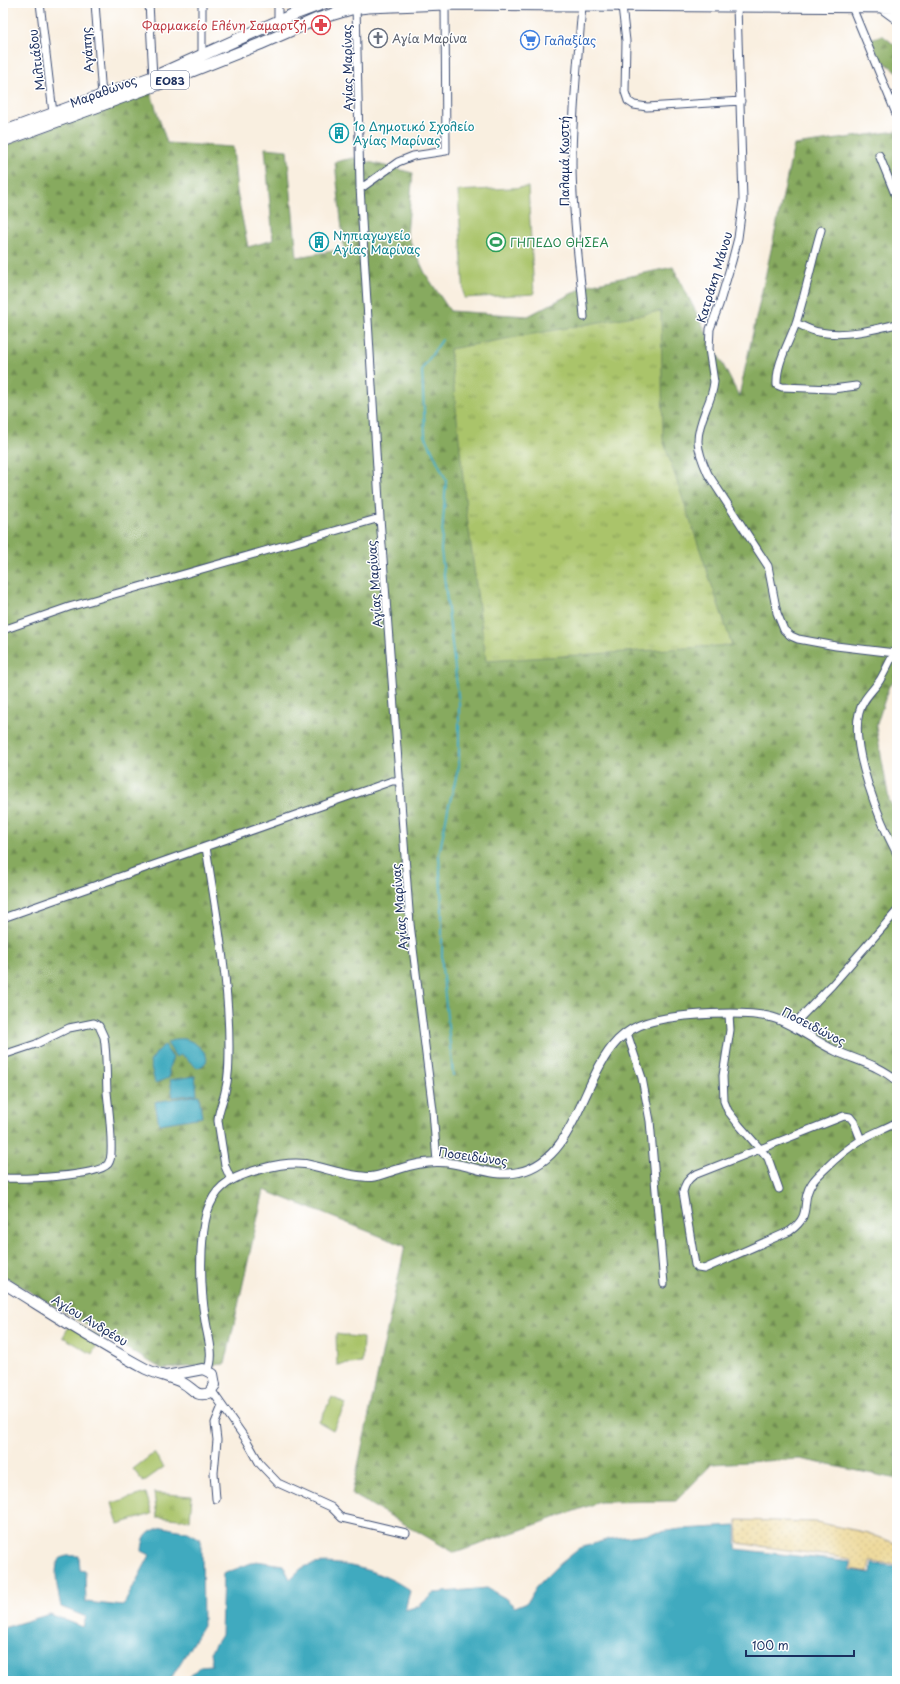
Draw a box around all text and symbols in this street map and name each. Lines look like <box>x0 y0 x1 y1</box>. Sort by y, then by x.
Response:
pharmacy icon: Φαρμακείο Ελένη Σαμαρτζή <box>310 14 332 36</box>
place label: Φαρμακείο Ελένη Σαμαρτζή <box>142 16 307 34</box>
street label: Αγίας Μαρίνας <box>337 24 357 112</box>
street label: Αγάπης <box>76 27 98 73</box>
church icon: Αγία Μαρίνα <box>367 27 389 49</box>
street label: Μιλτιάδου <box>23 28 49 92</box>
place label: Αγία Μαρίνα <box>392 29 467 47</box>
supermarket icon: Γαλαξίας <box>519 29 541 51</box>
place label: Γαλαξίας <box>544 31 596 49</box>
street label: Μαραθώνος <box>67 71 139 111</box>
road number: ΕΟ83 <box>151 71 189 89</box>
street label: Παλαμά Κωστή <box>555 116 573 206</box>
place label: 1ο Δημοτικό Σχολείο Αγίας Μαρίνας <box>353 117 475 149</box>
building icon: 1ο Δημοτικό Σχολείο Αγίας Μαρίνας <box>328 122 350 144</box>
place label: Νηπιαγωγείο Αγίας Μαρίνας <box>333 226 420 258</box>
street label: Κατράκη Μάνου <box>692 229 736 325</box>
building icon: Νηπιαγωγείο Αγίας Μαρίνας <box>308 231 330 253</box>
sports icon: ΓΗΠΕΔΟ ΘΗΣΕΑ <box>485 231 507 253</box>
place label: ΓΗΠΕΔΟ ΘΗΣΕΑ <box>510 233 609 251</box>
street label: Αγίας Μαρίνας <box>362 540 386 628</box>
street label: Αγίας Μαρίνας <box>386 863 412 951</box>
street label: Ποσειδώνος <box>779 1002 849 1050</box>
street label: Ποσειδώνος <box>437 1142 509 1170</box>
street label: Αγίου Ανδρέου <box>48 1290 132 1350</box>
scale bar <box>746 1632 854 1658</box>
text: 100 m <box>752 1636 789 1654</box>

